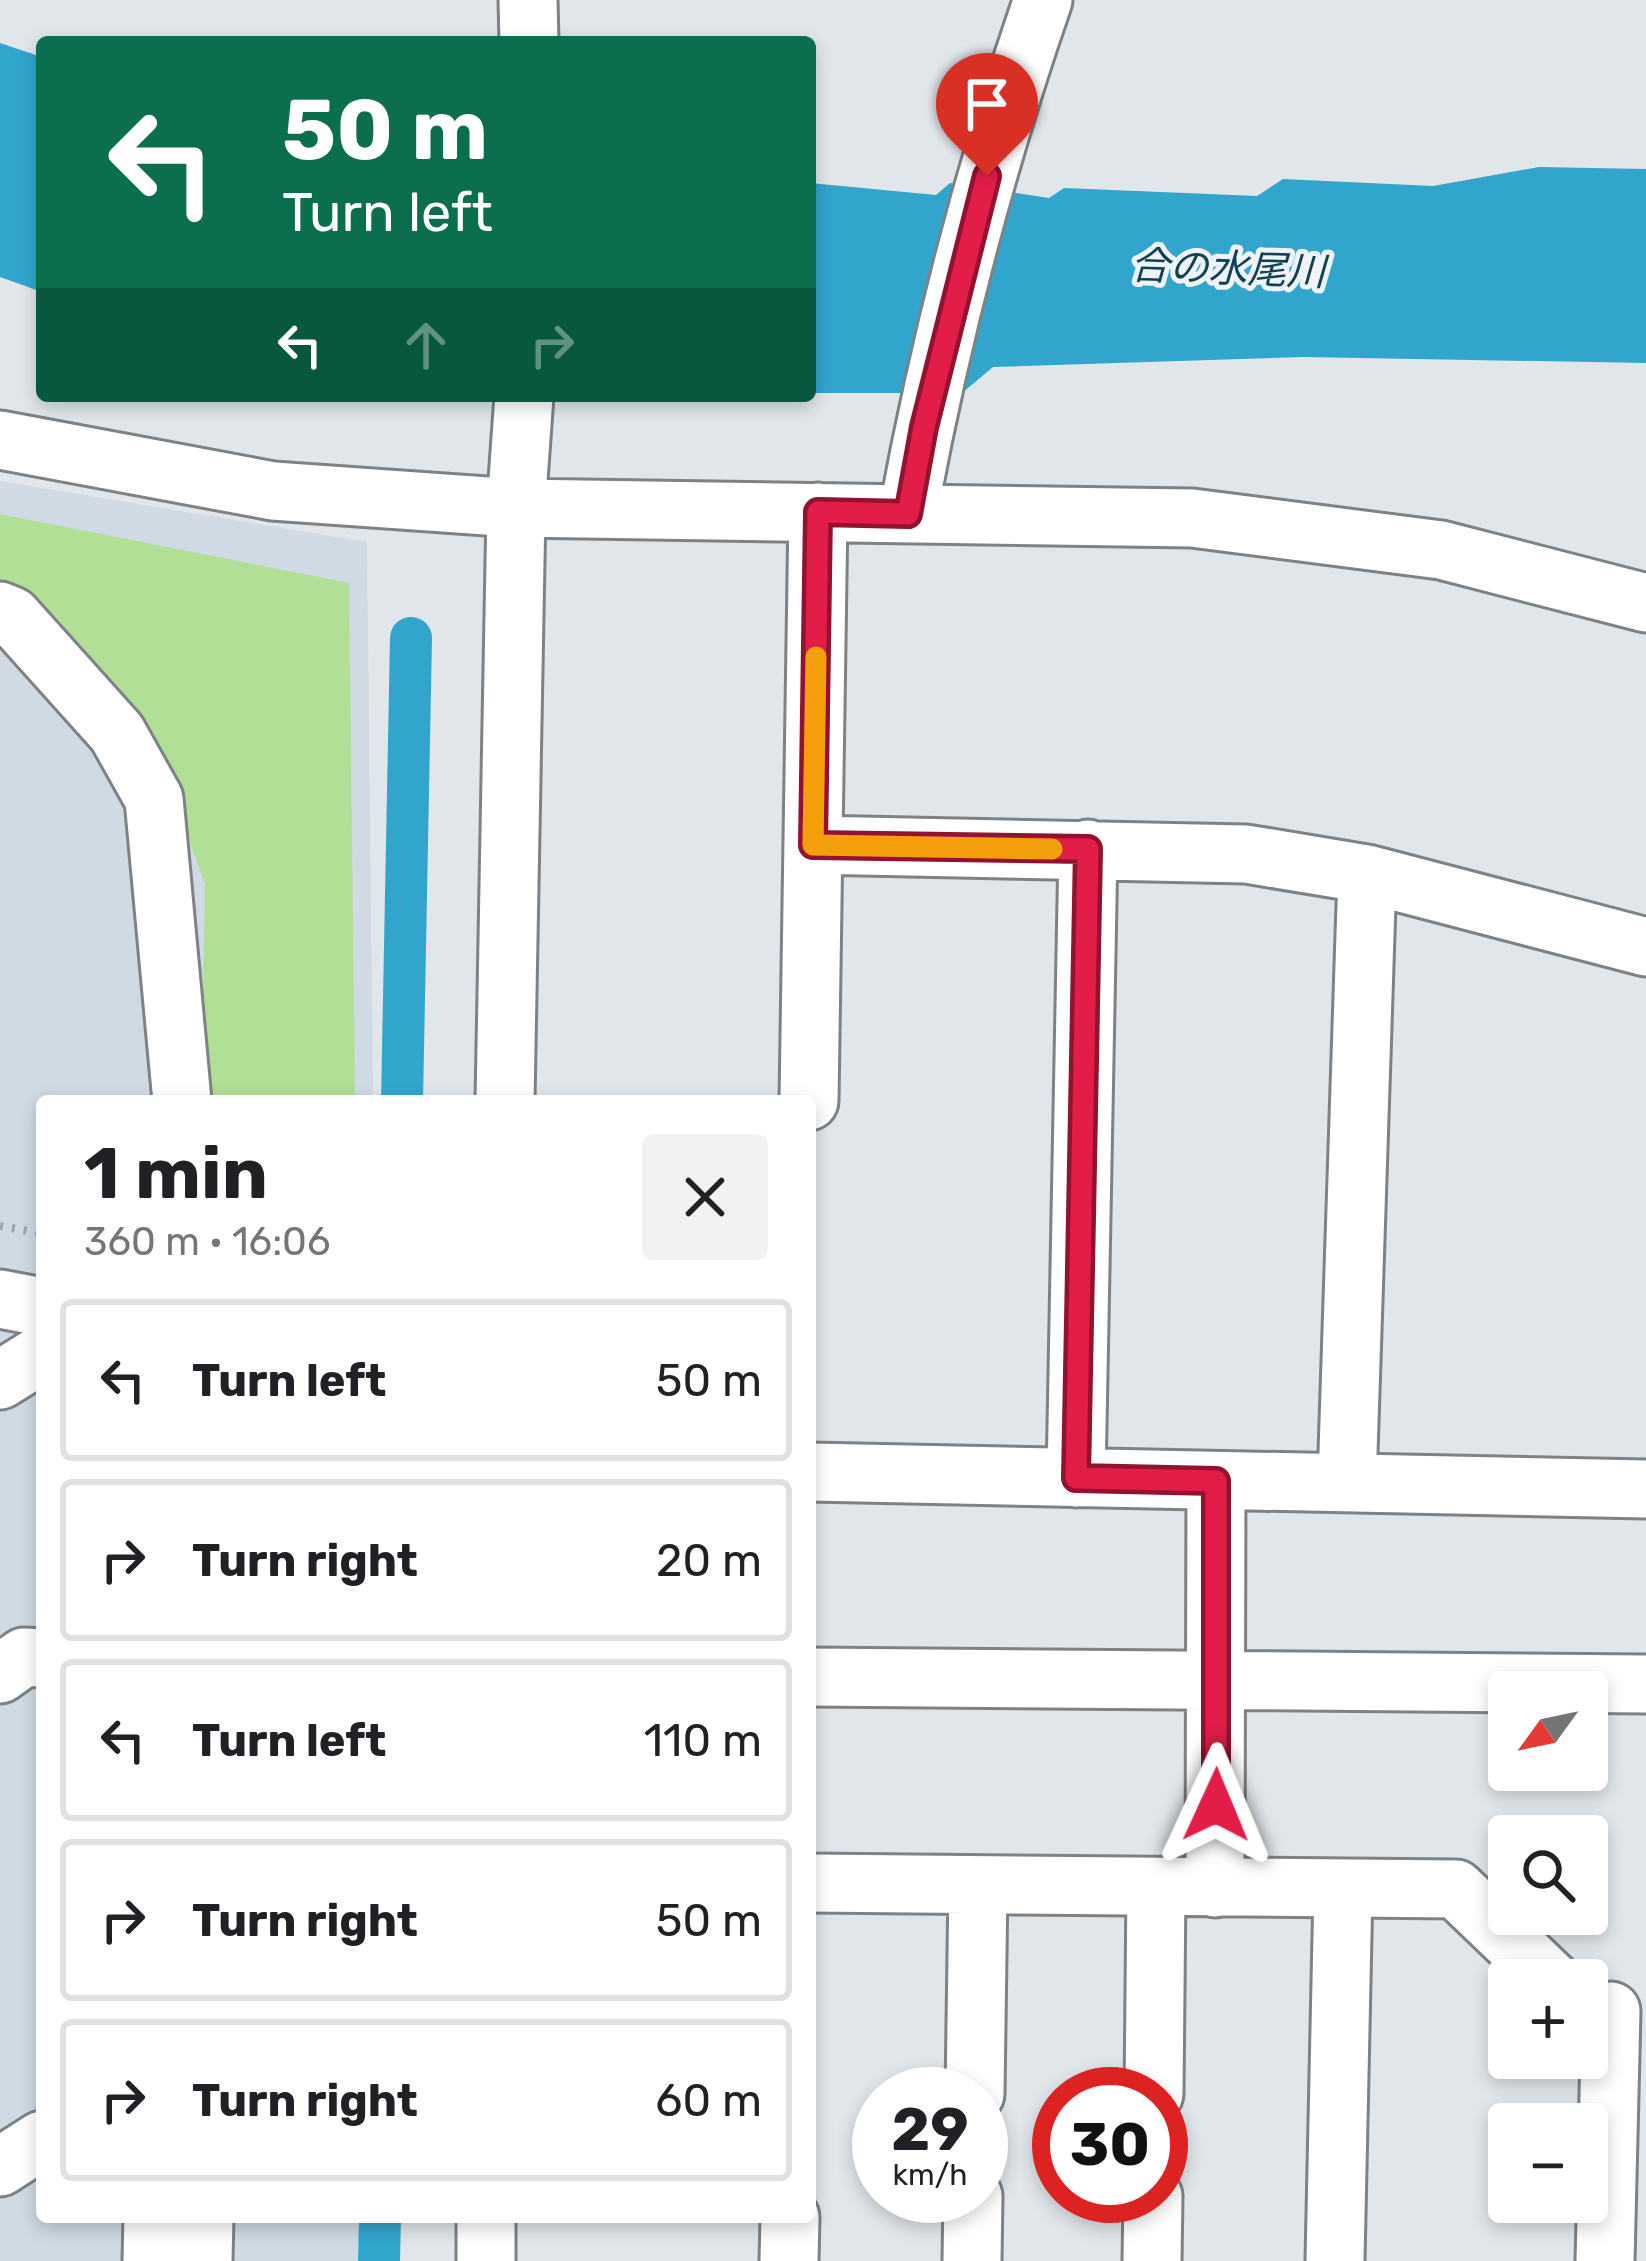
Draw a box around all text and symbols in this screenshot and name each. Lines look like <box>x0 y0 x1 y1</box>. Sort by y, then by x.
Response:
pin <box>936 53 1038 176</box>
icon: arrive <box>954 71 1020 137</box>
text: 50 m <box>282 80 488 180</box>
icon: left <box>84 84 240 240</box>
text: Turn left <box>282 181 493 245</box>
water label: 合の水尾川 <box>1130 243 1330 296</box>
icon: left <box>267 312 333 378</box>
icon: ahead <box>393 312 459 378</box>
icon: right <box>519 312 585 378</box>
text: 1 min <box>84 1131 268 1216</box>
button: close <box>642 1134 768 1260</box>
text: 360 m · 16:06 <box>84 1219 330 1265</box>
icon: left <box>90 1347 156 1413</box>
text: Turn left <box>192 1354 386 1407</box>
text: 50 m <box>656 1354 762 1407</box>
icon: right <box>90 1527 156 1593</box>
text: Turn right <box>192 1534 418 1587</box>
text: 20 m <box>656 1534 762 1587</box>
north arrow <box>1488 1671 1608 1791</box>
map controls <box>1488 1671 1608 2223</box>
icon: left <box>90 1707 156 1773</box>
text: Turn left <box>192 1714 386 1767</box>
text: 110 m <box>644 1714 762 1767</box>
position arrow <box>1153 1742 1279 1868</box>
button: search <box>1488 1815 1608 1935</box>
icon: right <box>90 1887 156 1953</box>
text: Turn right <box>192 1894 418 1947</box>
text: 50 m <box>656 1894 762 1947</box>
button: + <box>1488 1959 1608 2079</box>
icon: right <box>90 2067 156 2133</box>
speed limit sign: 30 <box>1032 2067 1188 2223</box>
text: Turn right <box>192 2074 418 2127</box>
text: 60 m <box>655 2074 762 2127</box>
text: 29 <box>891 2094 969 2165</box>
button: − <box>1488 2103 1608 2223</box>
text: km/h <box>893 2157 967 2193</box>

